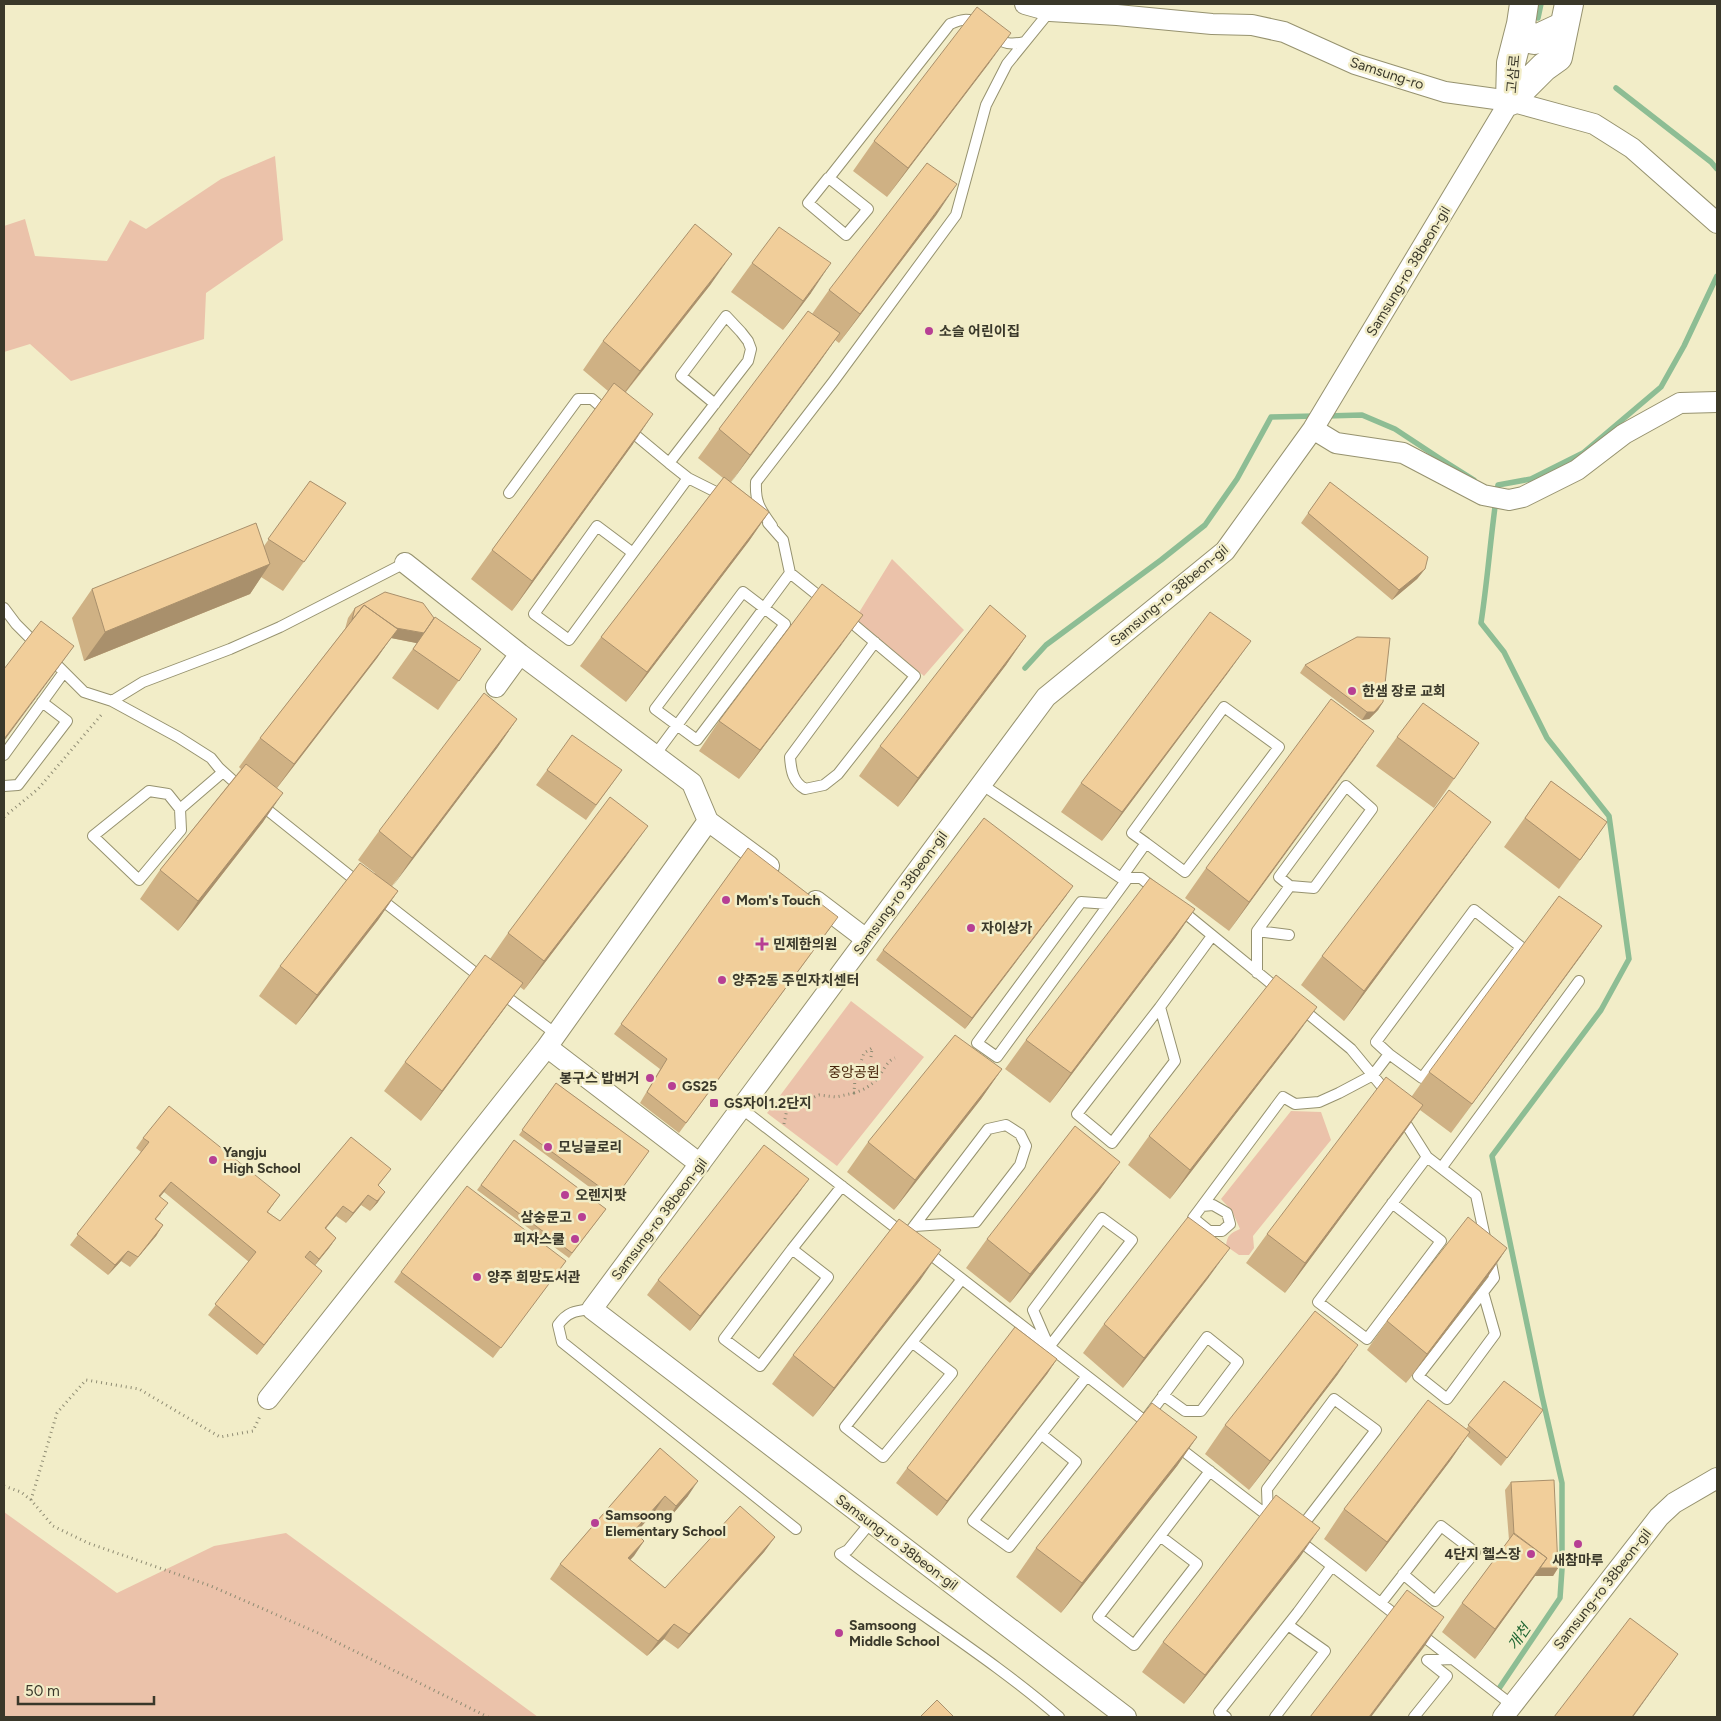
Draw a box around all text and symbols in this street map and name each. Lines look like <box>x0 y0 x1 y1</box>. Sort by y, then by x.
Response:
street label: Samsung-ro <box>1348 54 1426 93</box>
street label: 고삼로 <box>1503 54 1524 94</box>
street label: Samsung-ro 38beon-gil <box>1363 203 1454 339</box>
place label: 소슬 어린이집 <box>939 323 1020 340</box>
marker: 소슬 어린이집 <box>923 325 935 337</box>
street label: Samsung-ro 38beon-gil <box>1107 541 1232 650</box>
place label: 한샘 장로 교회 <box>1362 683 1446 700</box>
marker: 한샘 장로 교회 <box>1346 685 1358 697</box>
street label: Samsung-ro 38beon-gil <box>850 828 951 958</box>
place label: Mom's Touch <box>736 892 821 909</box>
marker: Mom's Touch <box>720 894 732 906</box>
place label: 자이상가 <box>981 920 1033 937</box>
marker: 자이상가 <box>965 922 977 934</box>
place label: 민제한의원 <box>773 936 837 953</box>
marker: 민제한의원 <box>755 937 769 951</box>
place label: 양주2동 주민자치센터 <box>732 972 859 989</box>
marker: 양주2동 주민자치센터 <box>716 974 728 986</box>
park label: 중앙공원 <box>828 1064 880 1081</box>
place label: 봉구스 밥버거 <box>559 1070 640 1087</box>
marker: 봉구스 밥버거 <box>644 1072 656 1084</box>
place label: GS25 <box>682 1078 717 1095</box>
marker: GS25 <box>666 1080 678 1092</box>
place label: GS자이1.2단지 <box>724 1095 812 1112</box>
marker: GS자이1.2단지 <box>708 1097 720 1109</box>
place label: 모닝글로리 <box>558 1139 622 1156</box>
marker: 모닝글로리 <box>542 1141 554 1153</box>
place label: Yangju High School <box>223 1144 301 1177</box>
marker: Yangju High School <box>207 1154 219 1166</box>
street label: Samsung-ro 38beon-gil <box>608 1155 711 1284</box>
place label: 오렌지팟 <box>575 1187 627 1204</box>
marker: 오렌지팟 <box>559 1189 571 1201</box>
place label: 삼숭문고 <box>520 1209 572 1226</box>
marker: 삼숭문고 <box>576 1211 588 1223</box>
place label: 피자스쿨 <box>513 1231 565 1248</box>
marker: 피자스쿨 <box>569 1233 581 1245</box>
place label: 양주 희망도서관 <box>487 1269 581 1286</box>
marker: 양주 희망도서관 <box>471 1271 483 1283</box>
street label: Samsung-ro 38beon-gil <box>832 1491 961 1594</box>
place label: Samsoong Elementary School <box>605 1507 726 1540</box>
marker: Samsoong Elementary School <box>589 1517 601 1529</box>
street label: Samsung-ro 38beon-gil <box>1550 1526 1655 1653</box>
marker: 새참마루 <box>1572 1538 1584 1550</box>
place label: 4단지 헬스장 <box>1444 1546 1521 1563</box>
marker: 4단지 헬스장 <box>1525 1548 1537 1560</box>
place label: 새참마루 <box>1552 1552 1604 1569</box>
place label: Samsoong Middle School <box>849 1617 940 1650</box>
water label: 개천 <box>1504 1619 1535 1653</box>
marker: Samsoong Middle School <box>833 1627 845 1639</box>
scale bar <box>18 1674 154 1706</box>
text: 50 m <box>25 1682 60 1700</box>

